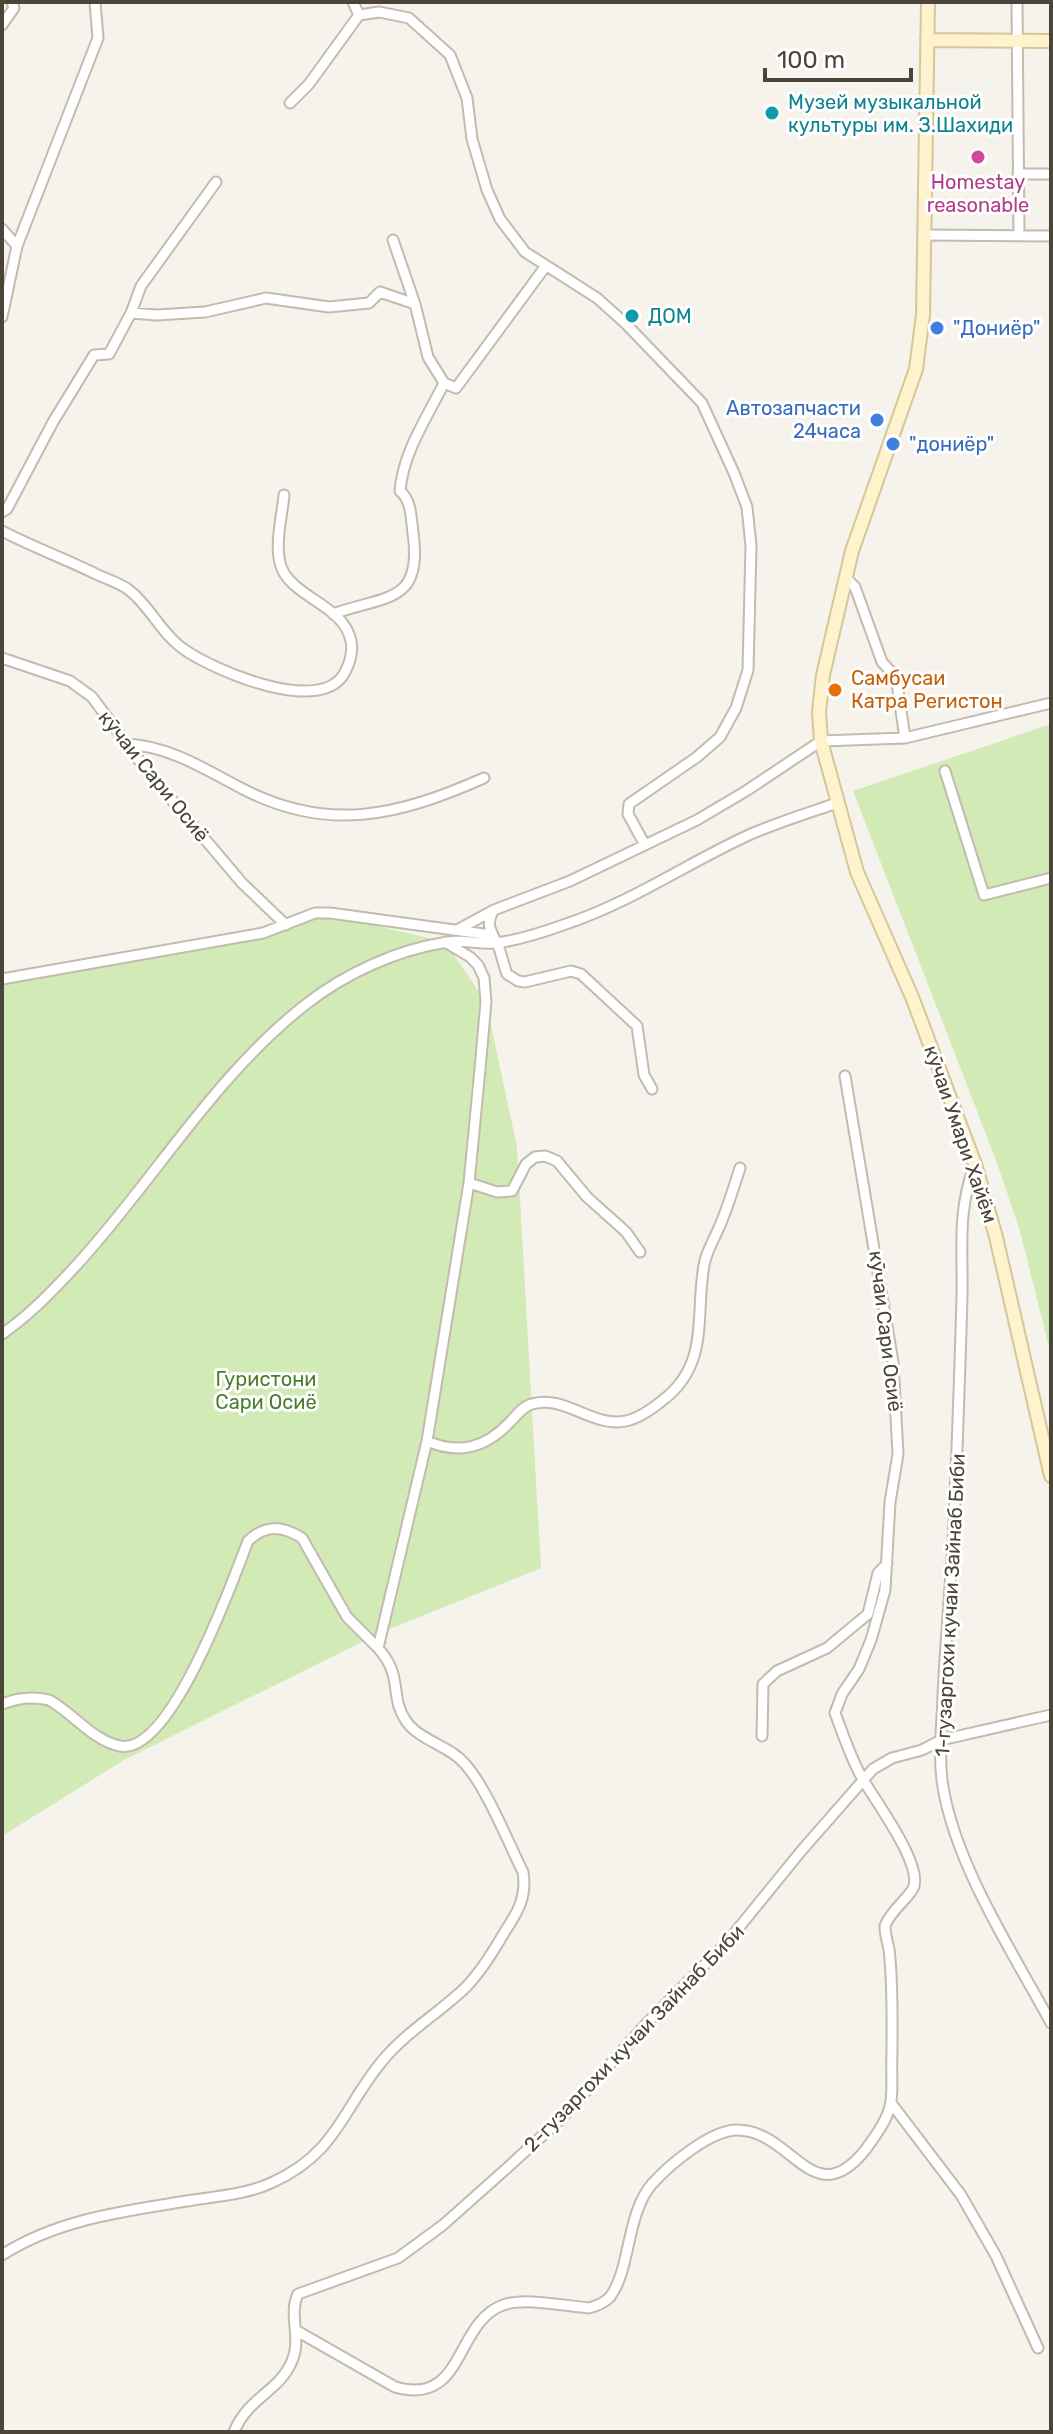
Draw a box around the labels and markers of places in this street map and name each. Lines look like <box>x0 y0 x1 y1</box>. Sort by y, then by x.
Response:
place label: Музей музыкальной культуры им. З.Шахиди <box>788 90 1013 137</box>
marker: Музей музыкальной культуры им. З.Шахиди <box>763 104 781 122</box>
marker: Homestay reasonable <box>969 148 987 166</box>
place label: Homestay reasonable <box>927 170 1029 217</box>
place label: ДОМ <box>648 304 692 328</box>
marker: ДОМ <box>623 307 641 325</box>
place label: "Дониёр" <box>953 316 1041 340</box>
marker: "Дониёр" <box>928 319 946 337</box>
place label: Автозапчасти 24часа <box>726 396 861 443</box>
marker: Автозапчасти 24часа <box>868 411 886 429</box>
place label: "дониёр" <box>909 432 994 456</box>
marker: "дониёр" <box>884 435 902 453</box>
place label: Самбусаи Катра Регистон <box>851 666 1003 713</box>
marker: Самбусаи Катра Регистон <box>826 681 844 699</box>

